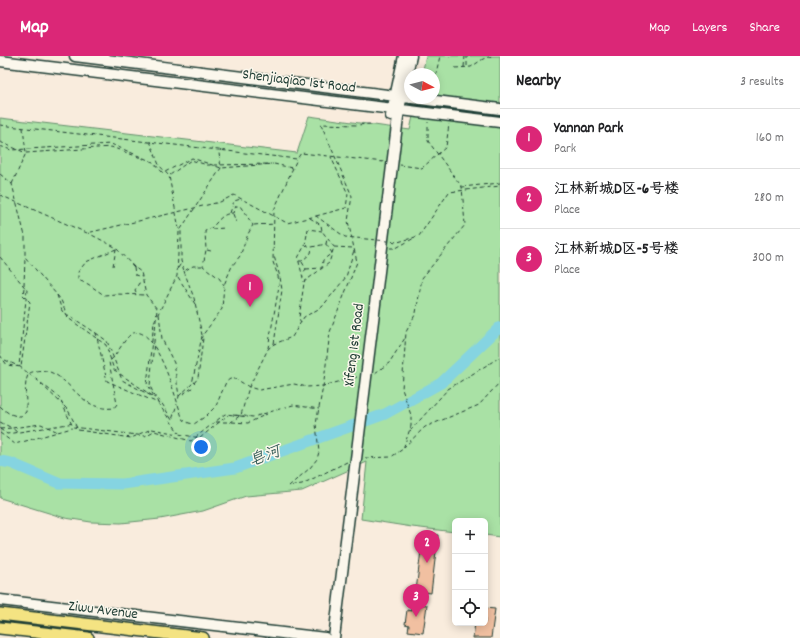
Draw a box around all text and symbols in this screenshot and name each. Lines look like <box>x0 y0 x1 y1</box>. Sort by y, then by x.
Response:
text: Map <box>20 15 49 42</box>
text: Map <box>649 18 670 38</box>
text: Layers <box>692 18 727 38</box>
text: Share <box>749 18 780 38</box>
street label: Shenjiaqiao 1st Road <box>241 64 357 100</box>
north arrow <box>404 68 440 104</box>
text: Nearby <box>516 70 560 94</box>
text: 3 results <box>740 73 784 92</box>
text: Yannan Park <box>554 118 623 140</box>
text: 1 <box>528 129 530 148</box>
text: 160 m <box>756 129 784 148</box>
text: Park <box>554 140 576 159</box>
text: 江林新城D区-6号楼 <box>554 179 679 201</box>
text: 2 <box>526 189 532 208</box>
text: 280 m <box>754 189 784 208</box>
text: Place <box>554 201 580 220</box>
text: 江林新城D区-5号楼 <box>554 239 679 261</box>
text: 3 <box>526 249 532 268</box>
text: 300 m <box>752 249 784 268</box>
text: Place <box>554 261 580 280</box>
pin: 1 <box>237 274 263 307</box>
street label: Xifeng 1st Road <box>339 302 371 388</box>
your location <box>191 437 211 457</box>
water label: 皂河 <box>246 440 287 473</box>
map controls <box>452 518 488 626</box>
button: + <box>452 518 488 554</box>
pin: 2 <box>414 530 440 563</box>
button: − <box>452 554 488 590</box>
pin: 3 <box>403 584 429 617</box>
button: locate <box>452 590 488 626</box>
street label: Ziwu Avenue <box>67 596 139 626</box>

